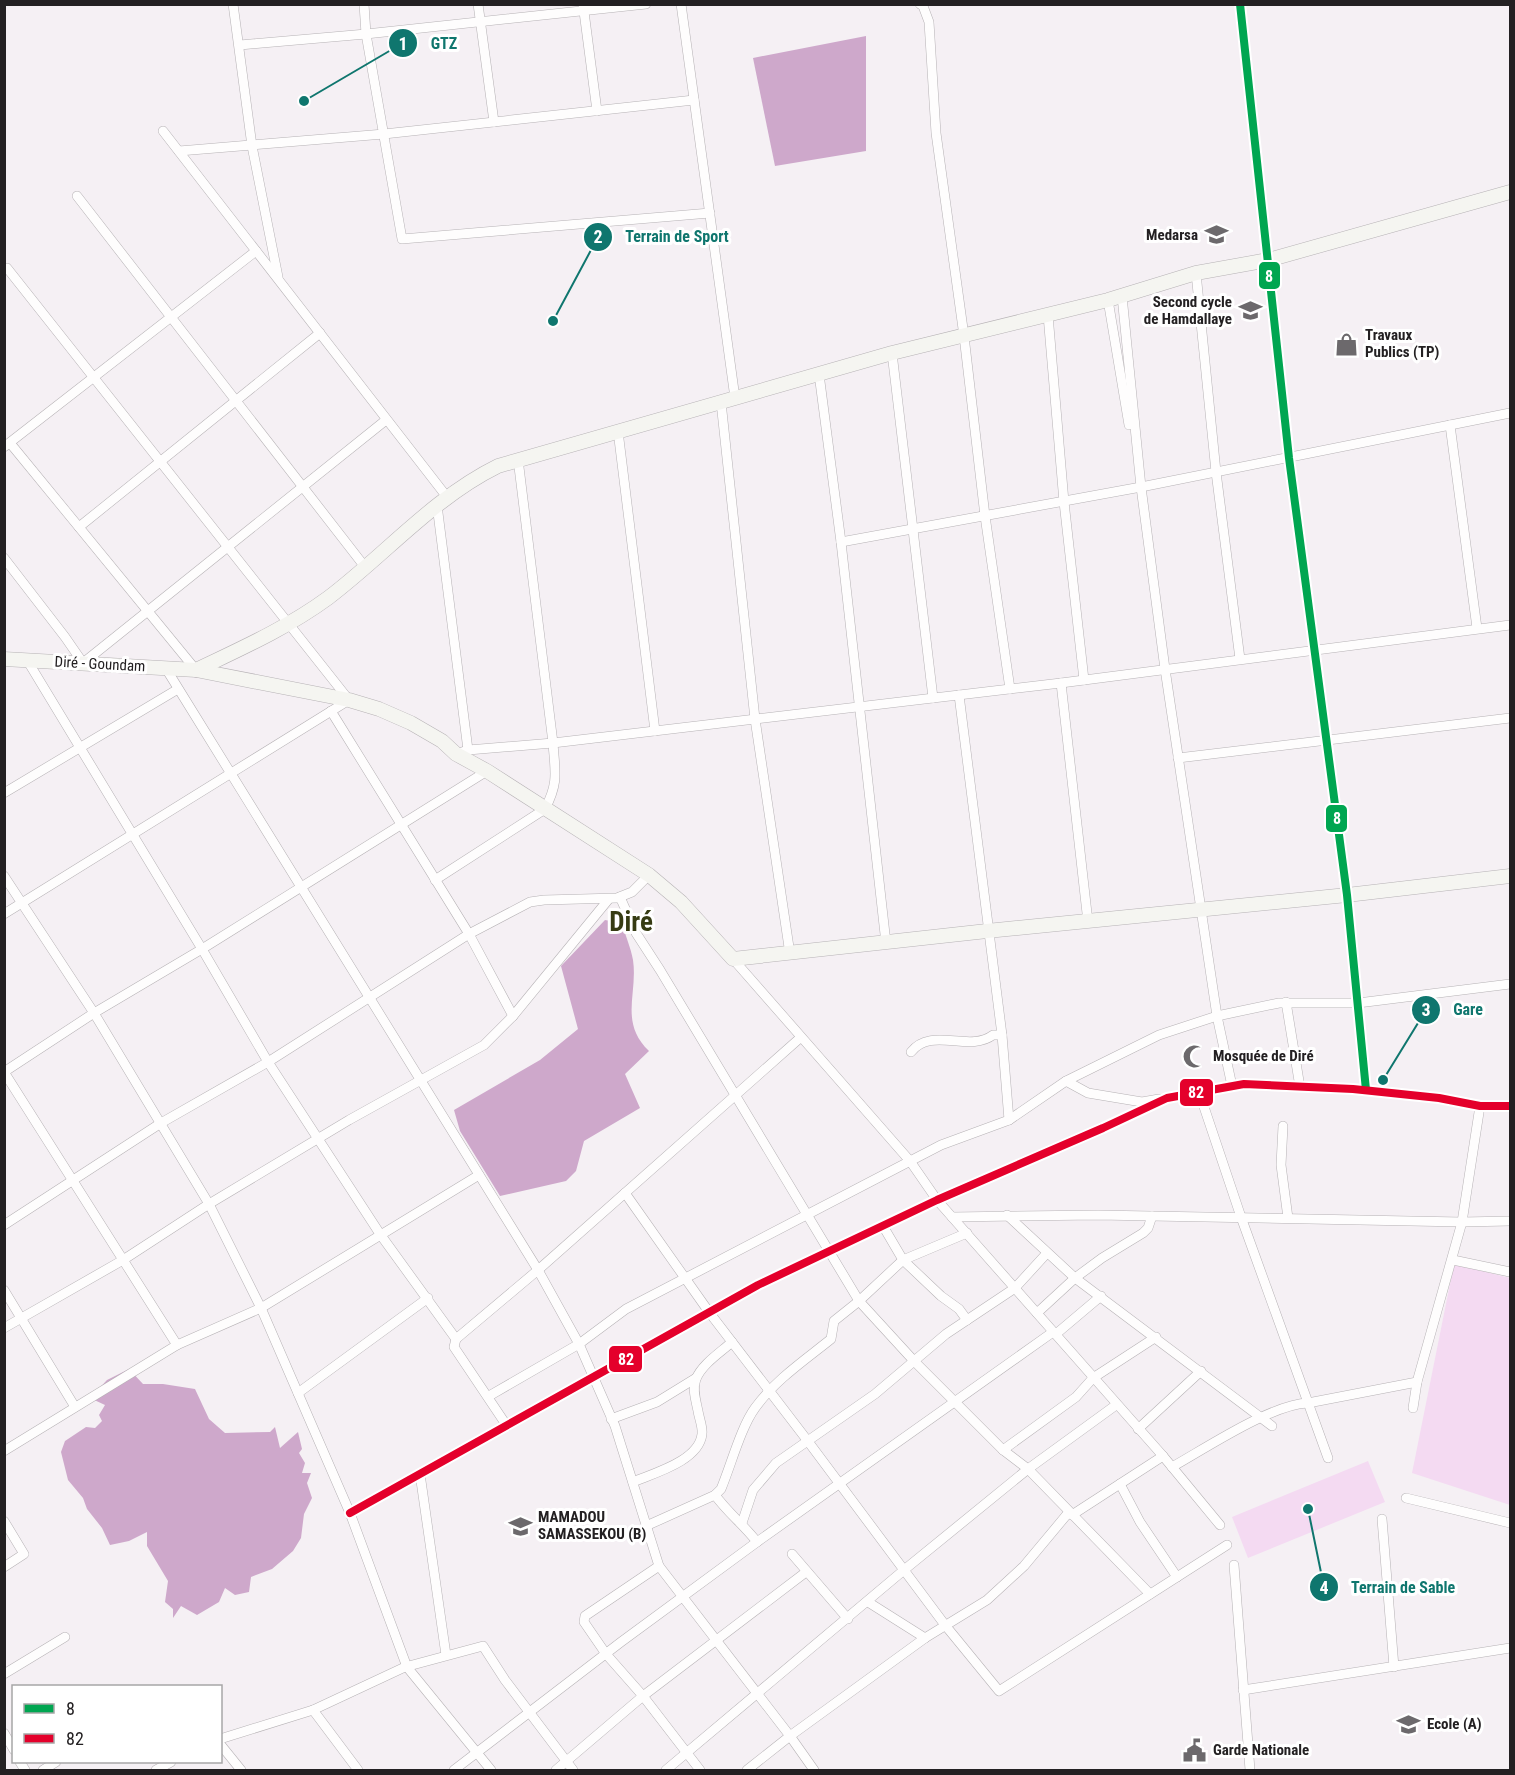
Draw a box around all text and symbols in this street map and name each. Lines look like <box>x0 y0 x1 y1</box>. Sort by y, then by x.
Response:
callout: GTZ <box>388 26 469 60</box>
text: 1 <box>398 33 408 54</box>
text: GTZ <box>431 34 457 53</box>
callout: Terrain de Sport <box>583 220 741 254</box>
school or university icon: Medarsa <box>1203 222 1229 248</box>
text: 2 <box>593 226 603 247</box>
place label: Medarsa <box>1146 226 1198 244</box>
text: Terrain de Sport <box>625 227 729 246</box>
line badge: 8 <box>1258 261 1281 290</box>
text: 8 <box>1265 267 1273 286</box>
place label: Second cycle de Hamdallaye <box>1144 293 1232 328</box>
school or university icon: Second cycle de Hamdallaye <box>1237 298 1263 324</box>
place label: Travaux Publics (TP) <box>1365 326 1440 361</box>
shop icon: Travaux Publics (TP) <box>1334 331 1360 357</box>
street label: Diré - Goundam <box>54 653 146 675</box>
line badge: 8 <box>1325 804 1348 833</box>
text: 8 <box>1333 809 1341 828</box>
district label: Diré <box>609 906 653 938</box>
callout: Gare <box>1411 993 1495 1027</box>
text: 3 <box>1421 999 1431 1020</box>
text: Gare <box>1453 1000 1483 1019</box>
mosque icon: Mosquée de Diré <box>1182 1043 1208 1069</box>
place label: Mosquée de Diré <box>1213 1047 1314 1065</box>
line badge: 82 <box>1179 1078 1214 1107</box>
text: 82 <box>1188 1083 1204 1102</box>
line badge: 82 <box>608 1345 643 1373</box>
text: 82 <box>618 1350 634 1369</box>
place label: MAMADOU SAMASSEKOU (B) <box>538 1508 646 1543</box>
school or university icon: MAMADOU SAMASSEKOU (B) <box>507 1513 533 1539</box>
callout: Terrain de Sable <box>1309 1570 1468 1604</box>
text: 4 <box>1319 1577 1329 1598</box>
text: Terrain de Sable <box>1351 1578 1455 1597</box>
legend <box>12 1685 222 1763</box>
text: 8 <box>66 1698 75 1719</box>
school or university icon: Ecole (A) <box>1396 1711 1422 1737</box>
place label: Ecole (A) <box>1427 1715 1482 1733</box>
text: 82 <box>66 1728 84 1749</box>
public building icon: Garde Nationale <box>1182 1737 1208 1763</box>
place label: Garde Nationale <box>1213 1741 1309 1759</box>

